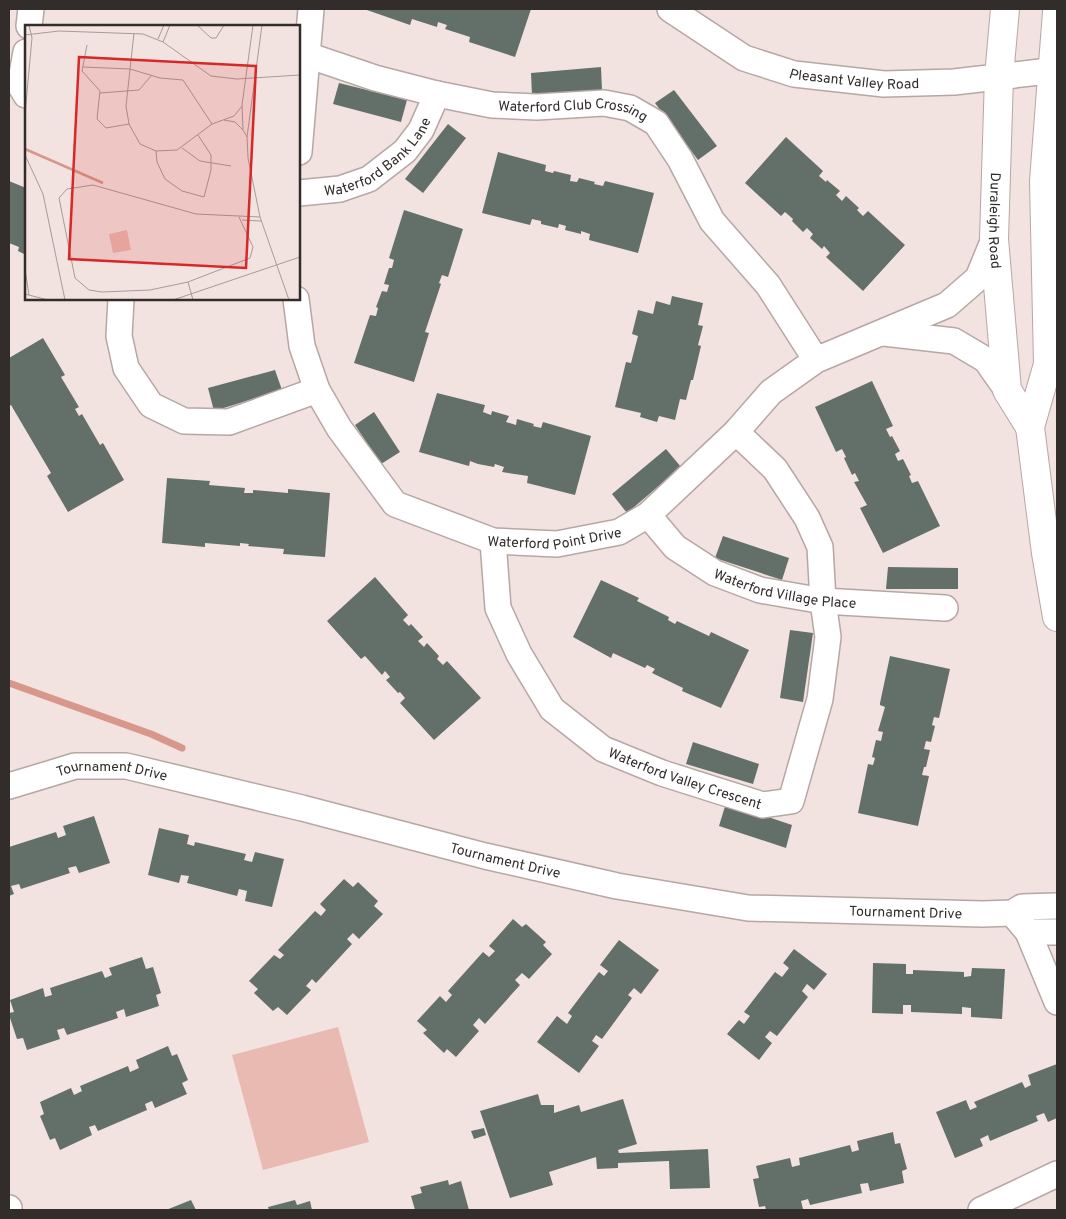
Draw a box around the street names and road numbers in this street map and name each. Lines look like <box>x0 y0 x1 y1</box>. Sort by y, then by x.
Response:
street label: Pleasant Valley Road <box>787 66 920 94</box>
street label: Waterford Club Crossing <box>498 96 650 126</box>
street label: Waterford Bank Lane <box>323 115 435 201</box>
street label: Duraleigh Road <box>984 172 1004 270</box>
street label: Waterford Point Drive <box>487 525 623 555</box>
street label: Waterford Village Place <box>711 566 857 613</box>
street label: Waterford Valley Crescent <box>605 745 764 814</box>
street label: Tournament Drive <box>54 758 169 786</box>
street label: Tournament Drive <box>448 840 562 883</box>
street label: Tournament Drive <box>849 904 962 923</box>

